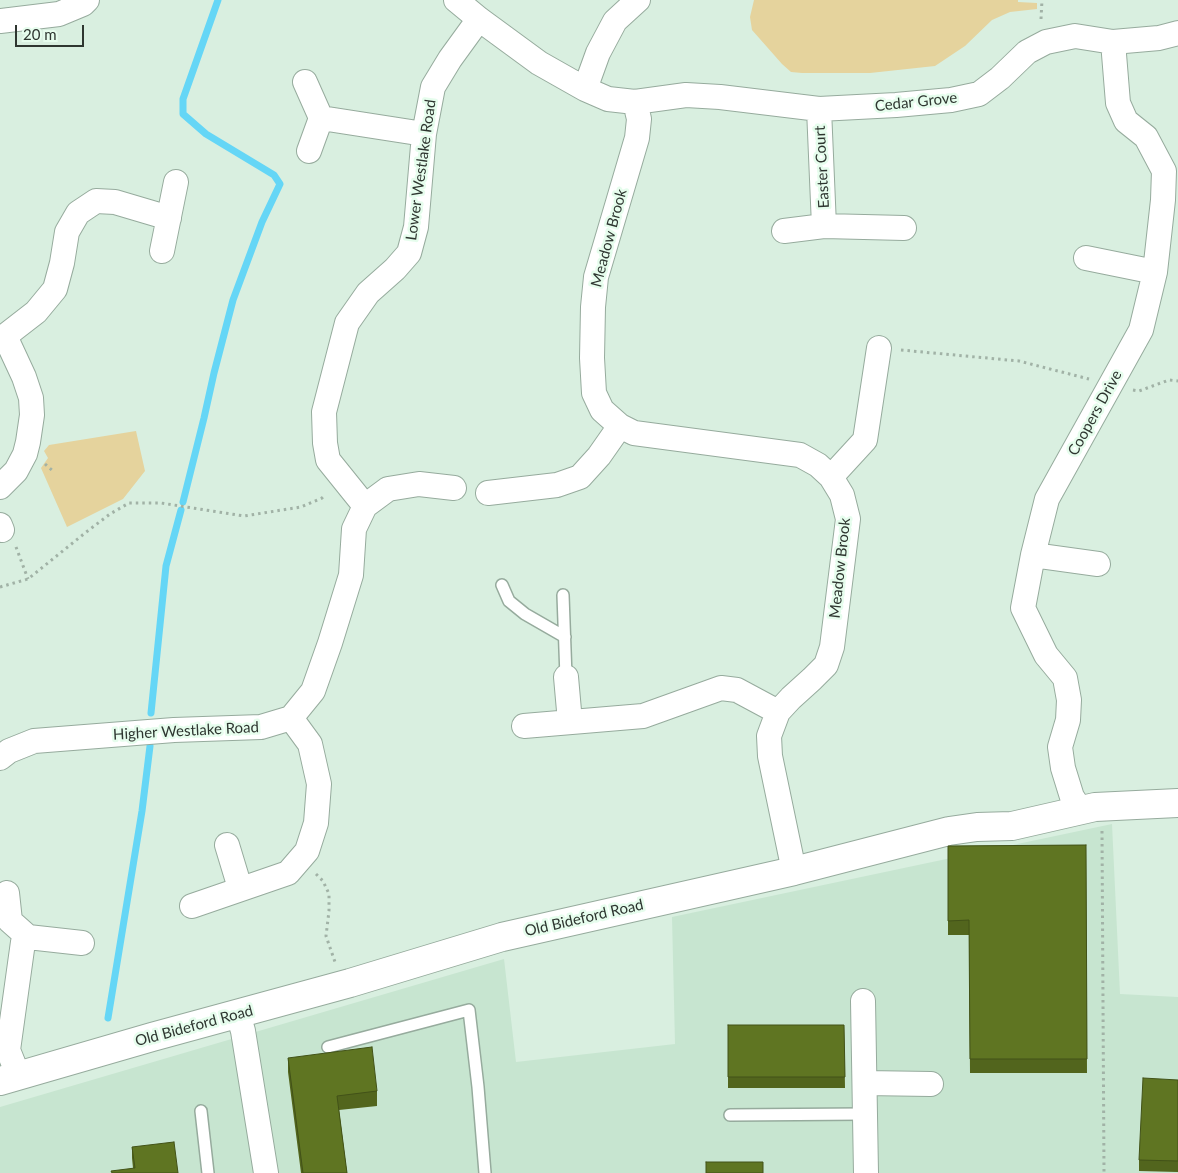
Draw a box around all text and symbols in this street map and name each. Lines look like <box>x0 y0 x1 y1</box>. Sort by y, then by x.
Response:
scale bar <box>18 15 86 47</box>
text: 20 m <box>23 25 57 43</box>
street label: Cedar Grove <box>874 89 958 115</box>
street label: Lower Westlake Road <box>402 98 440 242</box>
street label: Easter Court <box>811 125 833 209</box>
street label: Meadow Brook <box>587 187 631 289</box>
street label: Coopers Drive <box>1064 367 1126 459</box>
street label: Meadow Brook <box>826 517 854 619</box>
street label: Higher Westlake Road <box>113 718 259 744</box>
street label: Old Bideford Road <box>523 896 645 940</box>
street label: Old Bideford Road <box>133 1002 255 1050</box>

